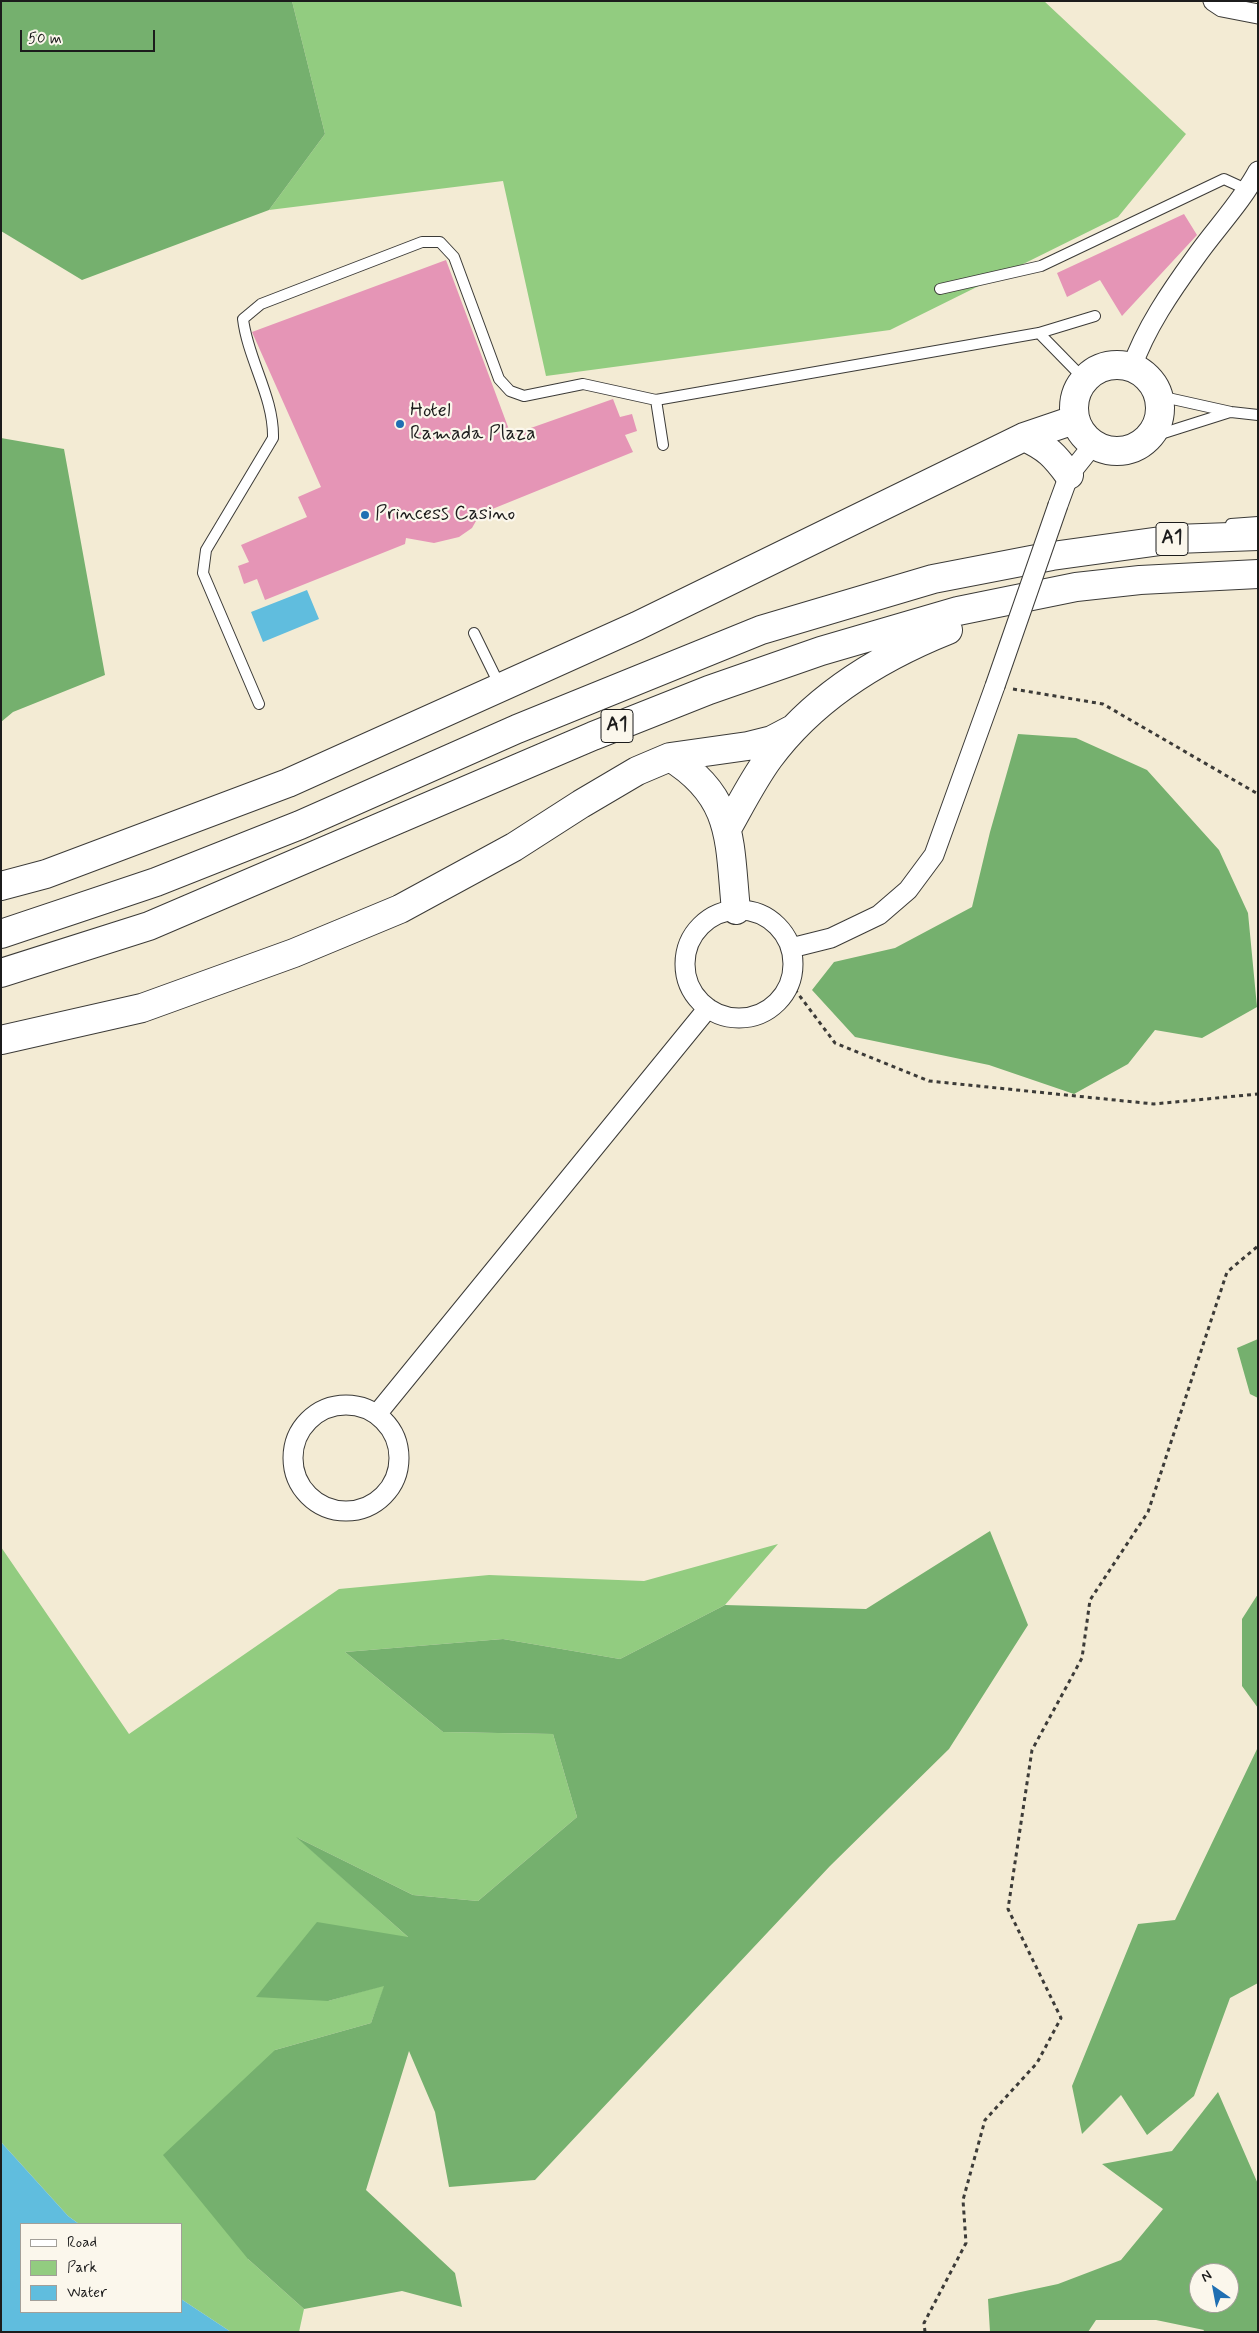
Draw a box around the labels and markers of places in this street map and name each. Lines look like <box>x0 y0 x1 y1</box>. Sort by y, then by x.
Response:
place label: Hotel Ramada Plaza <box>410 400 536 447</box>
marker: Hotel Ramada Plaza <box>394 418 406 430</box>
place label: Princess Casino <box>375 503 515 527</box>
marker: Princess Casino <box>359 509 371 521</box>

